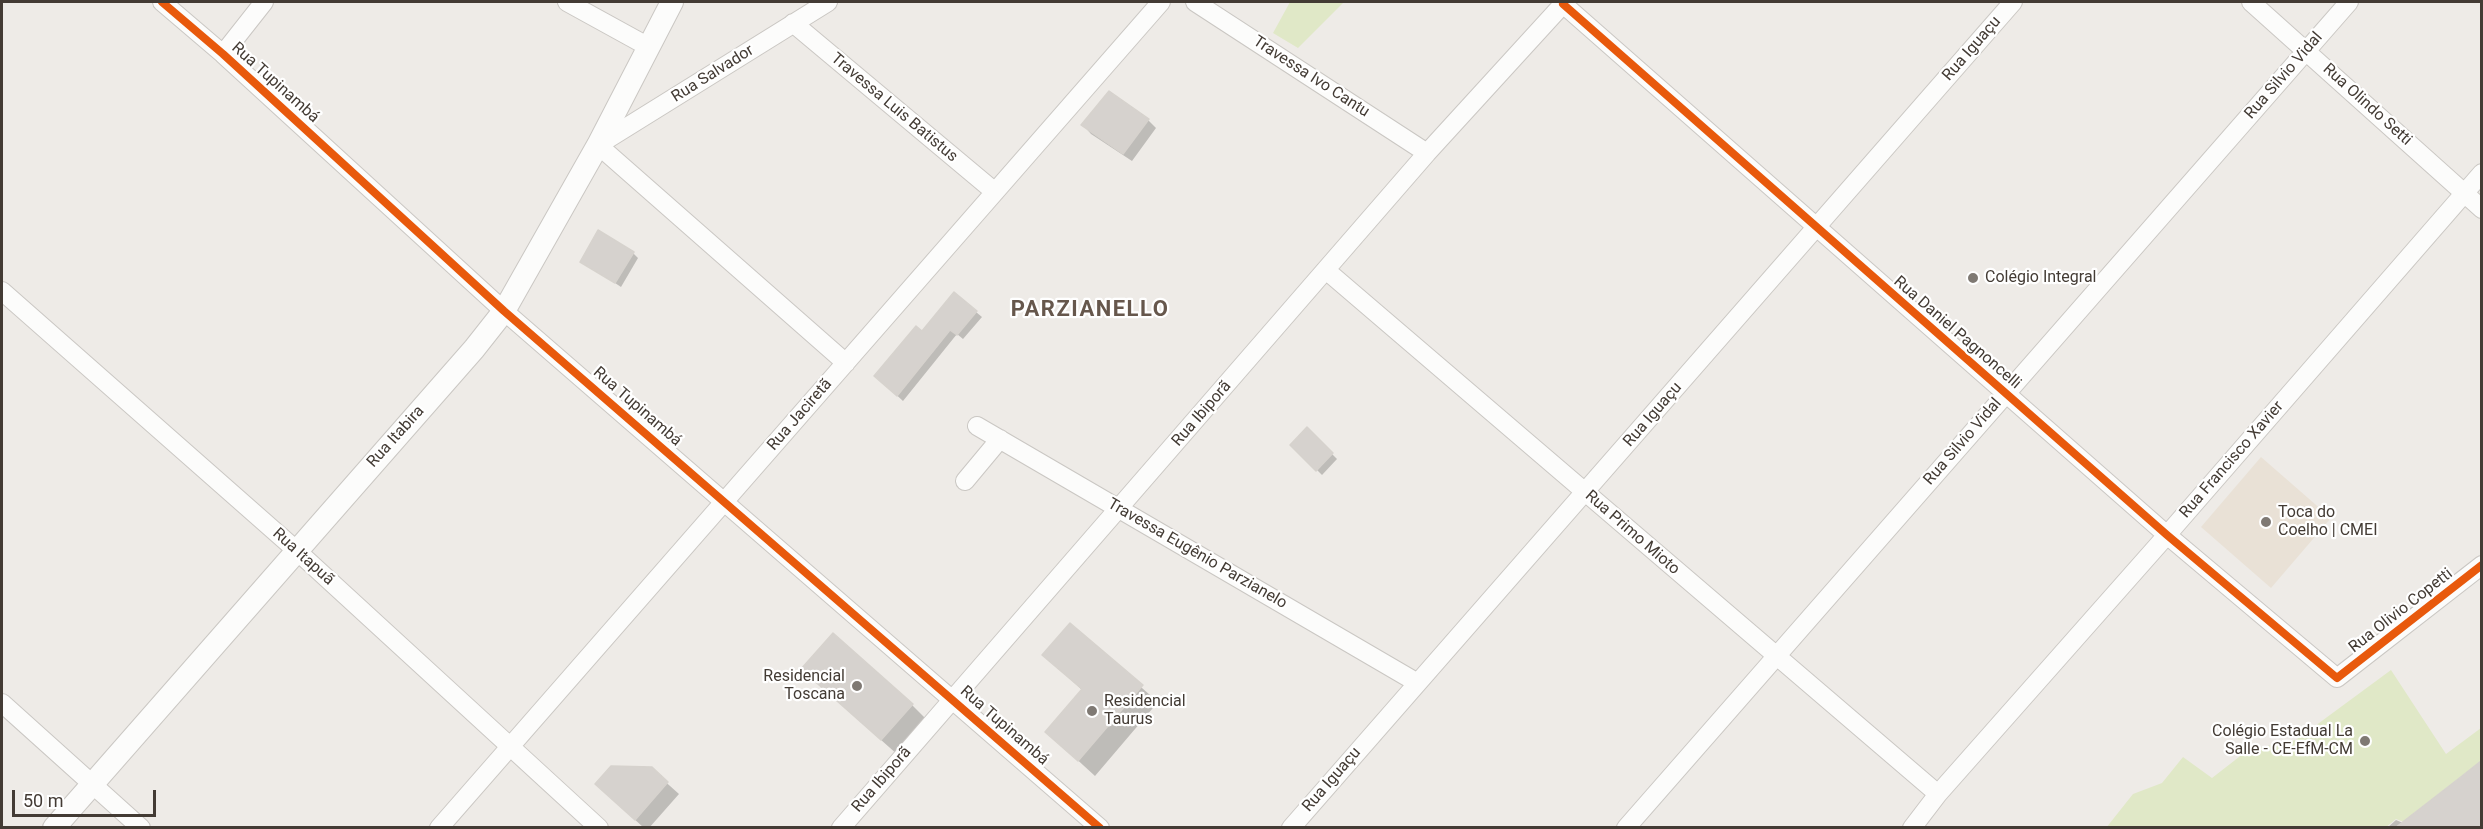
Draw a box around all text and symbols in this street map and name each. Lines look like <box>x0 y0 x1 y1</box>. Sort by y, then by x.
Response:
street label: Rua Iguaçu <box>1939 13 2005 85</box>
street label: Rua Silvio Vidal <box>2241 29 2327 123</box>
street label: Travessa Ivo Cantu <box>1249 32 1373 122</box>
street label: Rua Tupinambá <box>227 39 323 127</box>
street label: Rua Salvador <box>668 41 758 107</box>
street label: Travessa Luis Batistus <box>827 49 961 167</box>
street label: Rua Olindo Setti <box>2318 60 2416 150</box>
place label: Colégio Integral <box>1985 268 2096 288</box>
marker: Colégio Integral <box>1966 271 1980 285</box>
street label: Rua Daniel Pagnoncelli <box>1889 272 2025 394</box>
district label: PARZIANELLO <box>1011 297 1169 323</box>
street label: Rua Tupinambá <box>589 363 685 451</box>
street label: Rua Jaciretã <box>764 375 836 455</box>
street label: Rua Ibiporã <box>1168 377 1236 451</box>
street label: Rua Iguaçu <box>1620 379 1686 451</box>
street label: Rua Silvio Vidal <box>1920 395 2006 489</box>
street label: Rua Francisco Xavier <box>2176 398 2288 522</box>
street label: Rua Itabira <box>363 402 429 472</box>
street label: Rua Primo Mioto <box>1581 487 1683 579</box>
street label: Travessa Eugênio Parzianelo <box>1104 495 1290 613</box>
place label: Toca do Coelho | CMEI <box>2278 503 2378 541</box>
marker: Toca do Coelho | CMEI <box>2259 515 2273 529</box>
street label: Rua Itapuã <box>268 524 338 590</box>
street label: Rua Olivio Copetti <box>2345 565 2457 657</box>
place label: Residencial Toscana <box>763 667 845 705</box>
marker: Residencial Toscana <box>850 679 864 693</box>
street label: Rua Tupinambá <box>956 682 1052 770</box>
place label: Residencial Taurus <box>1104 692 1186 730</box>
marker: Residencial Taurus <box>1085 704 1099 718</box>
place label: Colégio Estadual La Salle - CE-EfM-CM <box>2212 722 2353 760</box>
marker: Colégio Estadual La Salle - CE-EfM-CM <box>2358 734 2372 748</box>
street label: Rua Ibiporã <box>848 743 916 817</box>
street label: Rua Iguaçu <box>1299 744 1365 816</box>
scale bar <box>15 778 159 816</box>
text: 50 m <box>23 790 63 811</box>

